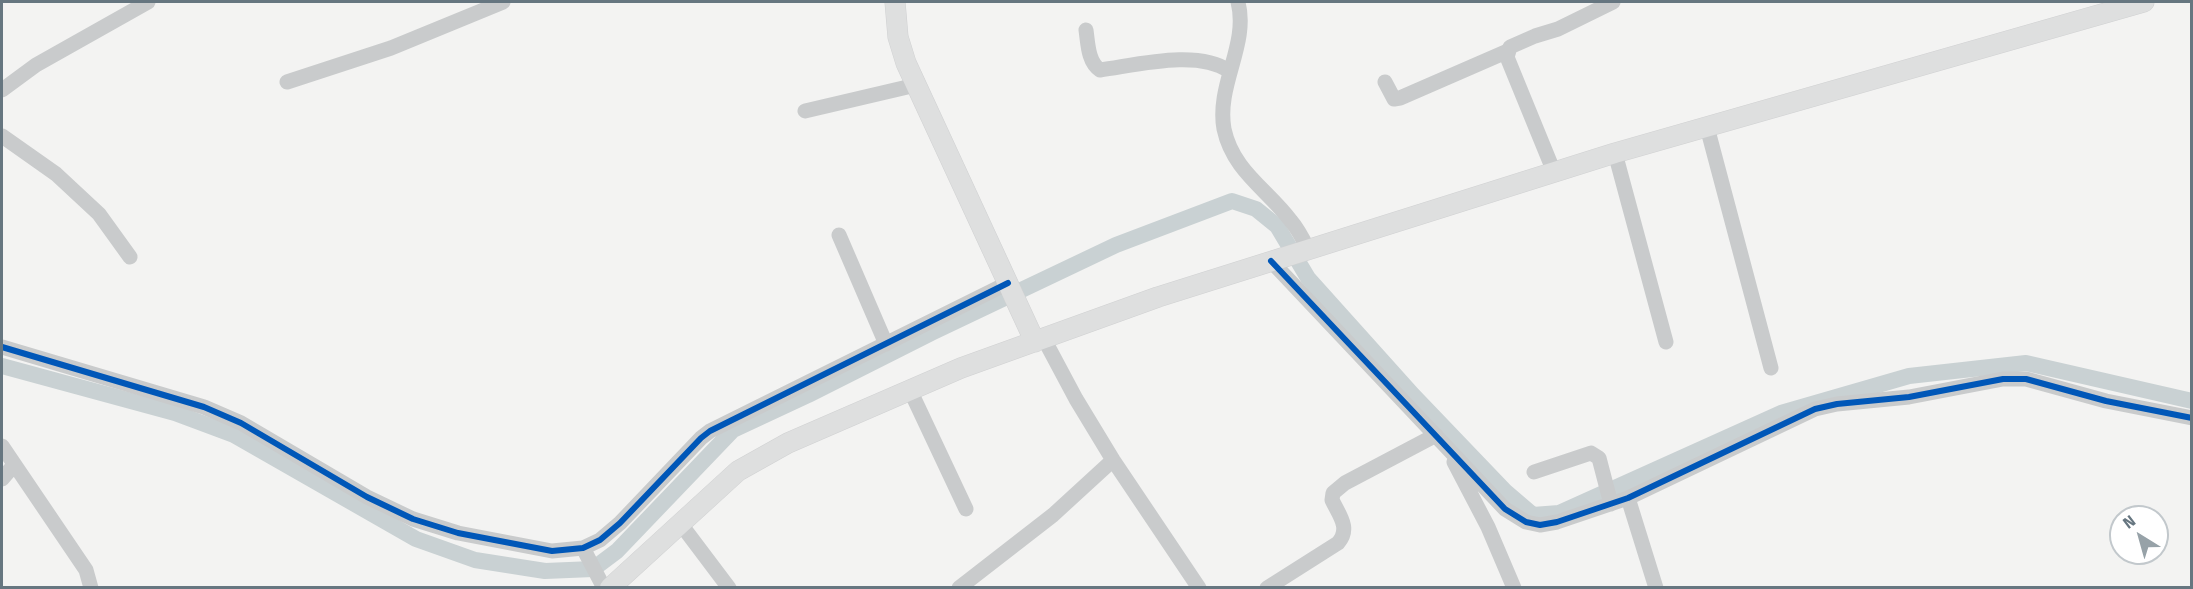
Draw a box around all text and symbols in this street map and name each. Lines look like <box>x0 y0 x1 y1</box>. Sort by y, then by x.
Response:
north arrow <box>2109 505 2169 565</box>
text: N <box>2119 511 2139 533</box>

